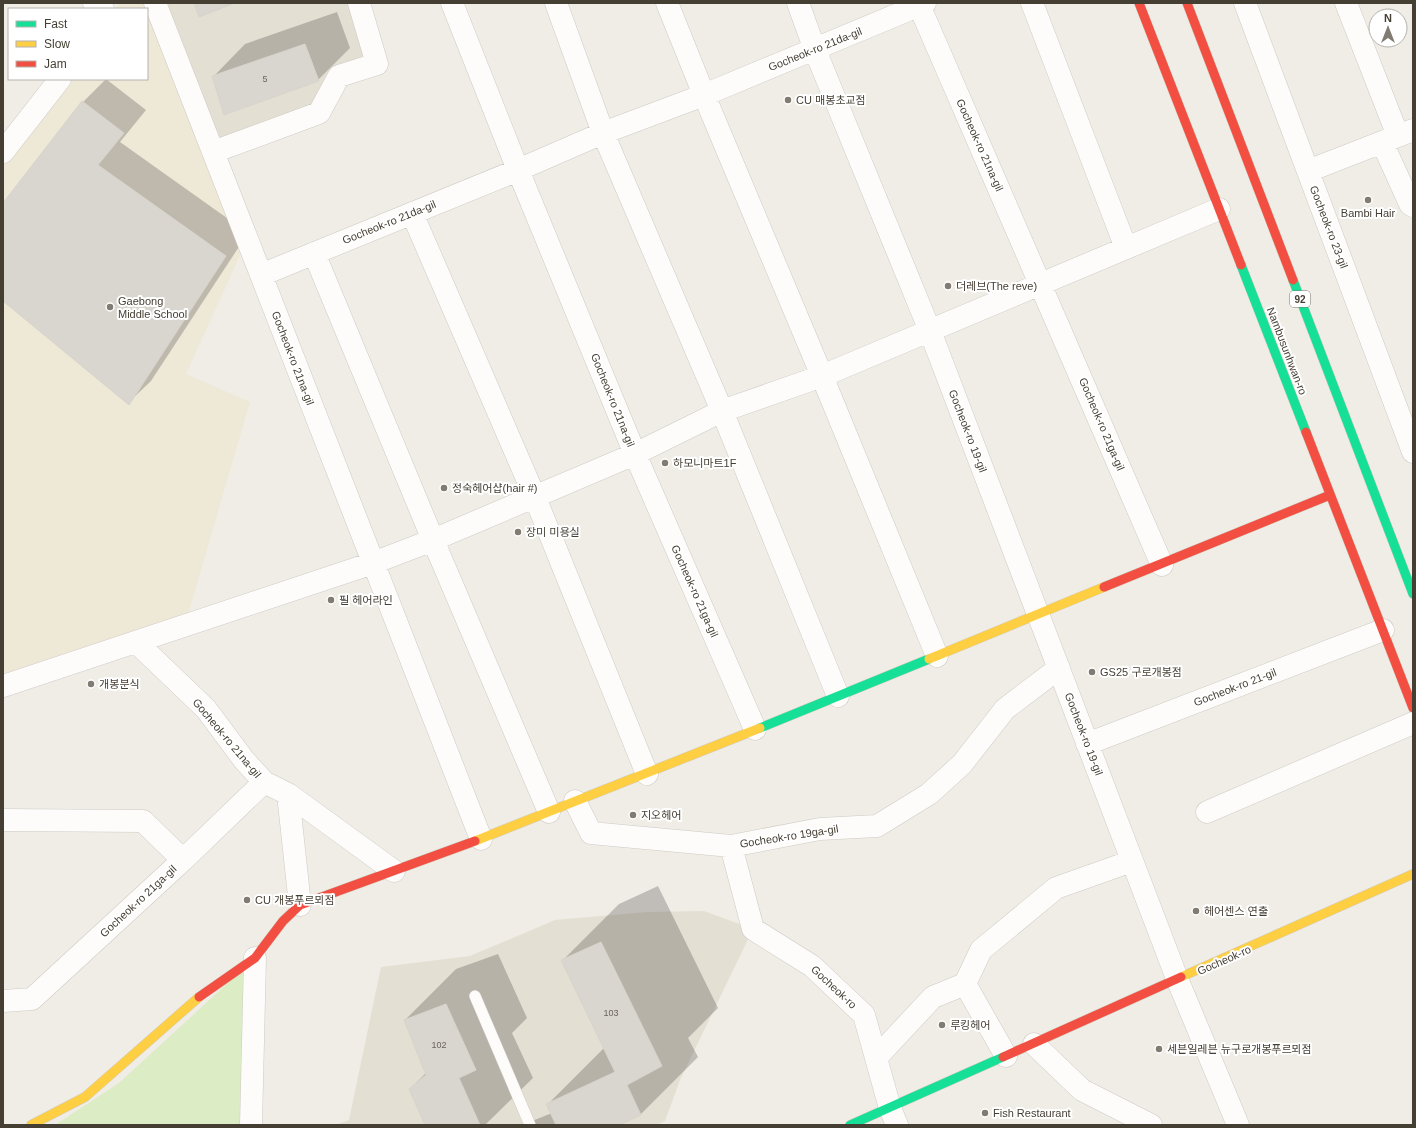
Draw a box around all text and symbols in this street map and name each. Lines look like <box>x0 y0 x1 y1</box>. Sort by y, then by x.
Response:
legend <box>8 8 148 80</box>
north arrow <box>1368 8 1408 48</box>
text: N <box>1384 12 1392 24</box>
text: Fast <box>44 17 68 31</box>
street label: Gocheok-ro 21da-gil <box>767 25 863 73</box>
text: Slow <box>44 37 70 51</box>
text: Jam <box>44 57 67 71</box>
house number: 5 <box>262 74 268 84</box>
place label: CU 매봉초교점 <box>796 94 866 106</box>
marker: CU 매봉초교점 <box>783 95 793 105</box>
street label: Gocheok-ro 21na-gil <box>954 97 1006 193</box>
street label: Gocheok-ro 23-gil <box>1308 184 1350 270</box>
marker: Bambi Hair <box>1363 195 1373 205</box>
street label: Gocheok-ro 21da-gil <box>341 198 437 246</box>
place label: Bambi Hair <box>1341 207 1396 219</box>
place label: 더레브(The reve) <box>956 280 1037 292</box>
marker: 더레브(The reve) <box>943 281 953 291</box>
road number: 92 <box>1290 291 1310 307</box>
place label: Gaebong Middle School <box>118 295 187 320</box>
marker: Gaebong Middle School <box>105 302 115 312</box>
street label: Nambusunhwan-ro <box>1265 305 1309 397</box>
street label: Gocheok-ro 21na-gil <box>270 309 316 407</box>
street label: Gocheok-ro 21na-gil <box>589 352 637 448</box>
street label: Gocheok-ro 21ga-gil <box>1077 376 1127 472</box>
street label: Gocheok-ro 19-gil <box>947 388 989 474</box>
place label: 하모니마트1F <box>673 457 737 469</box>
marker: 하모니마트1F <box>660 458 670 468</box>
place label: 정숙헤어샵(hair #) <box>452 482 537 494</box>
marker: 정숙헤어샵(hair #) <box>439 483 449 493</box>
place label: 장미 미용실 <box>526 526 580 538</box>
marker: 장미 미용실 <box>513 527 523 537</box>
street label: Gocheok-ro 21ga-gil <box>669 543 721 639</box>
place label: 필 헤어라인 <box>339 594 393 606</box>
marker: 필 헤어라인 <box>326 595 336 605</box>
place label: GS25 구로개봉점 <box>1100 666 1182 678</box>
street label: Gocheok-ro 21-gil <box>1192 666 1278 708</box>
marker: GS25 구로개봉점 <box>1087 667 1097 677</box>
place label: 개봉분식 <box>99 678 139 690</box>
marker: 개봉분식 <box>86 679 96 689</box>
street label: Gocheok-ro 19-gil <box>1063 691 1105 777</box>
street label: Gocheok-ro 21na-gil <box>190 696 264 780</box>
place label: 지오헤어 <box>641 809 681 821</box>
marker: 지오헤어 <box>628 810 638 820</box>
street label: Gocheok-ro 19ga-gil <box>739 822 839 850</box>
street label: Gocheok-ro 21ga-gil <box>97 863 179 939</box>
place label: CU 개봉푸르뫼점 <box>255 894 335 906</box>
marker: CU 개봉푸르뫼점 <box>242 895 252 905</box>
place label: 헤어센스 연출 <box>1204 905 1268 917</box>
marker: 헤어센스 연출 <box>1191 906 1201 916</box>
street label: Gocheok-ro <box>1195 943 1253 977</box>
street label: Gocheok-ro <box>809 963 859 1011</box>
house number: 103 <box>603 1008 619 1018</box>
place label: 루킹헤어 <box>950 1019 990 1031</box>
marker: 루킹헤어 <box>937 1020 947 1030</box>
house number: 102 <box>431 1040 447 1050</box>
place label: 세븐일레븐 뉴구로개봉푸르뫼점 <box>1167 1043 1312 1055</box>
marker: 세븐일레븐 뉴구로개봉푸르뫼점 <box>1154 1044 1164 1054</box>
place label: Fish Restaurant <box>993 1107 1071 1119</box>
marker: Fish Restaurant <box>980 1108 990 1118</box>

